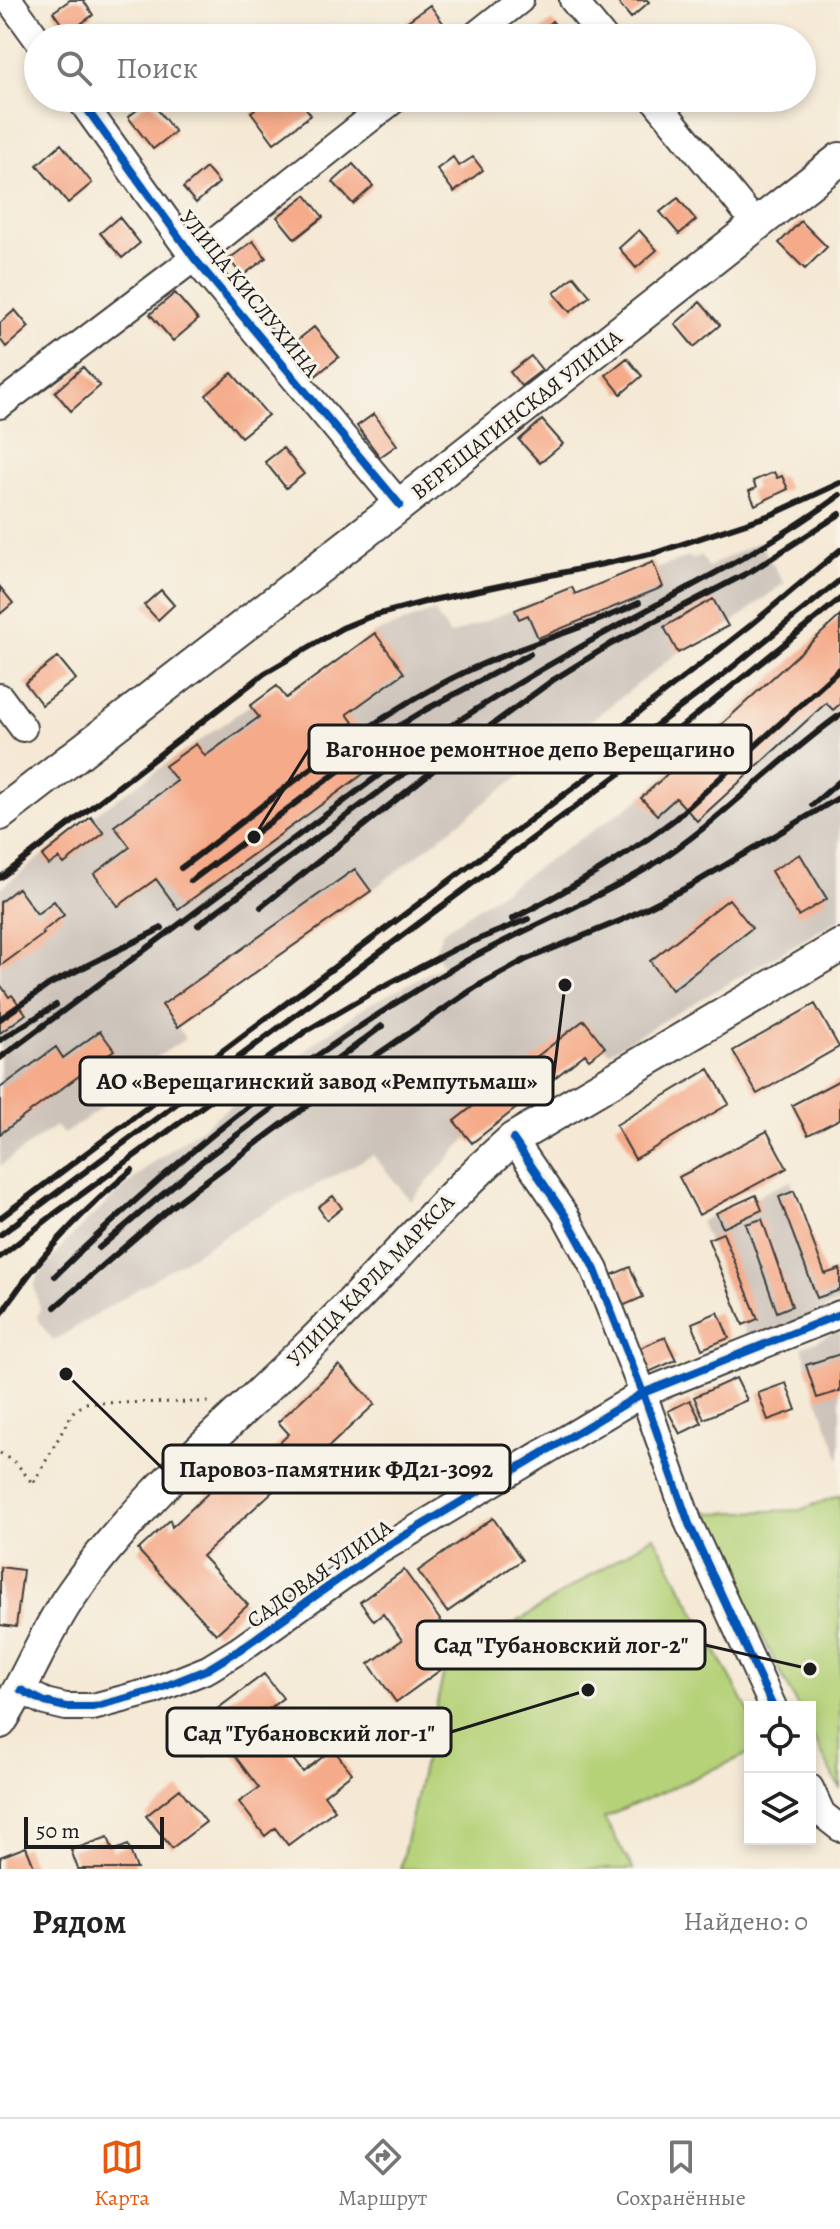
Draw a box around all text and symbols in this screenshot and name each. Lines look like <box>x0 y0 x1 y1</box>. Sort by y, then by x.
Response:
search box <box>24 24 816 112</box>
icon: search <box>52 46 96 90</box>
text: Поиск <box>116 48 198 88</box>
street label: УЛИЦА КИСЛУХИНА <box>172 204 327 384</box>
street label: ВЕРЕЩАГИНСКАЯ УЛИЦА <box>405 322 629 507</box>
callout: Вагонное ремонтное депо Верещагино <box>309 725 751 773</box>
text: Вагонное ремонтное депо Верещагино <box>325 733 735 765</box>
callout: АО «Верещагинский завод «Ремпутьмаш» <box>80 1057 553 1105</box>
text: АО «Верещагинский завод «Ремпутьмаш» <box>95 1065 538 1097</box>
street label: УЛИЦА КАРЛА МАРКСА <box>280 1187 462 1374</box>
callout: Паровоз-памятник ФД21-3092 <box>163 1445 510 1493</box>
text: Паровоз-памятник ФД21-3092 <box>179 1453 493 1485</box>
street label: САДОВАЯ УЛИЦА <box>241 1512 399 1635</box>
callout: Сад "Губановский лог-2" <box>417 1621 705 1669</box>
text: Сад "Губановский лог-2" <box>434 1629 688 1661</box>
map controls <box>744 1701 816 1845</box>
button: locate <box>744 1701 816 1773</box>
callout: Сад "Губановский лог-1" <box>167 1708 451 1756</box>
text: Сад "Губановский лог-1" <box>183 1717 435 1749</box>
button: layers <box>744 1773 816 1845</box>
scale bar <box>24 1813 164 1849</box>
text: 50 m <box>36 1816 80 1846</box>
text: Рядом <box>32 1898 126 1945</box>
text: Найдено: 0 <box>684 1904 808 1939</box>
tab: Карта <box>94 2135 150 2213</box>
tab: Маршрут <box>338 2135 427 2213</box>
tab: Сохранённые <box>616 2135 746 2213</box>

